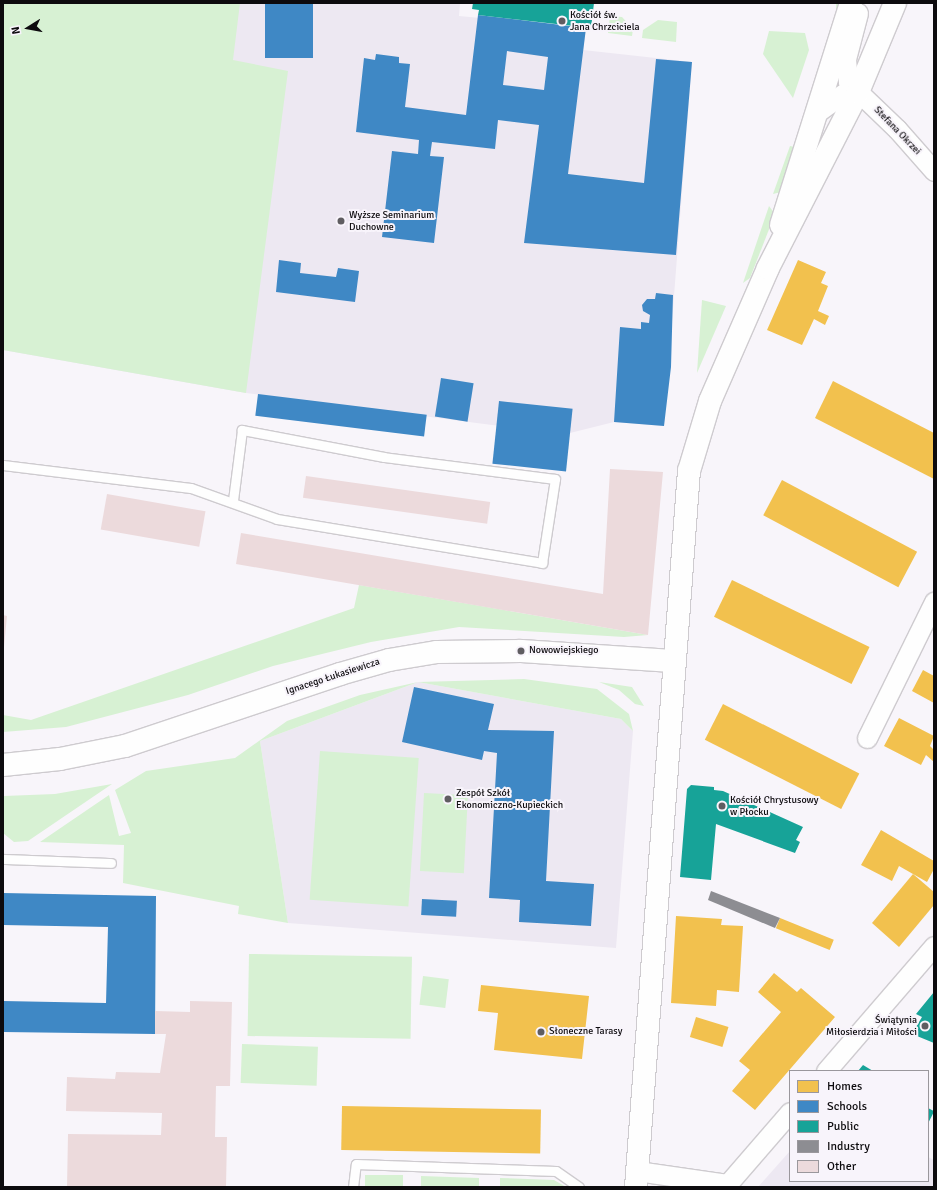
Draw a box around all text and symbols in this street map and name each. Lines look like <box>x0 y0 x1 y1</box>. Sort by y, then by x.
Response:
north arrow <box>8 8 48 48</box>
place label: Kościół św. Jana Chrzciciela <box>570 9 640 32</box>
marker: Kościół św. Jana Chrzciciela <box>557 16 567 26</box>
text: N <box>9 25 23 35</box>
street label: Stefana Okrzei <box>871 104 923 158</box>
place label: Wyższe Seminarium Duchowne <box>349 209 434 232</box>
marker: Wyższe Seminarium Duchowne <box>336 216 346 226</box>
place label: Nowowiejskiego <box>529 645 598 657</box>
marker: Nowowiejskiego <box>516 646 526 656</box>
street label: Ignacego Łukasiewicza <box>285 656 381 698</box>
place label: Zespół Szkół Ekonomiczno-Kupieckich <box>456 787 563 810</box>
marker: Zespół Szkół Ekonomiczno-Kupieckich <box>443 794 453 804</box>
place label: Kościół Chrystusowy w Płocku <box>730 794 818 818</box>
marker: Kościół Chrystusowy w Płocku <box>717 801 727 811</box>
place label: Świątynia Miłosierdzia i Miłości <box>826 1014 917 1038</box>
marker: Świątynia Miłosierdzia i Miłości <box>920 1021 930 1031</box>
place label: Słoneczne Tarasy <box>549 1026 622 1038</box>
marker: Słoneczne Tarasy <box>536 1027 546 1037</box>
legend <box>789 1070 929 1182</box>
text: Homes <box>827 1079 862 1094</box>
text: Schools <box>827 1099 867 1114</box>
text: Public <box>827 1119 859 1134</box>
text: Industry <box>827 1139 870 1154</box>
text: Other <box>827 1159 856 1174</box>

